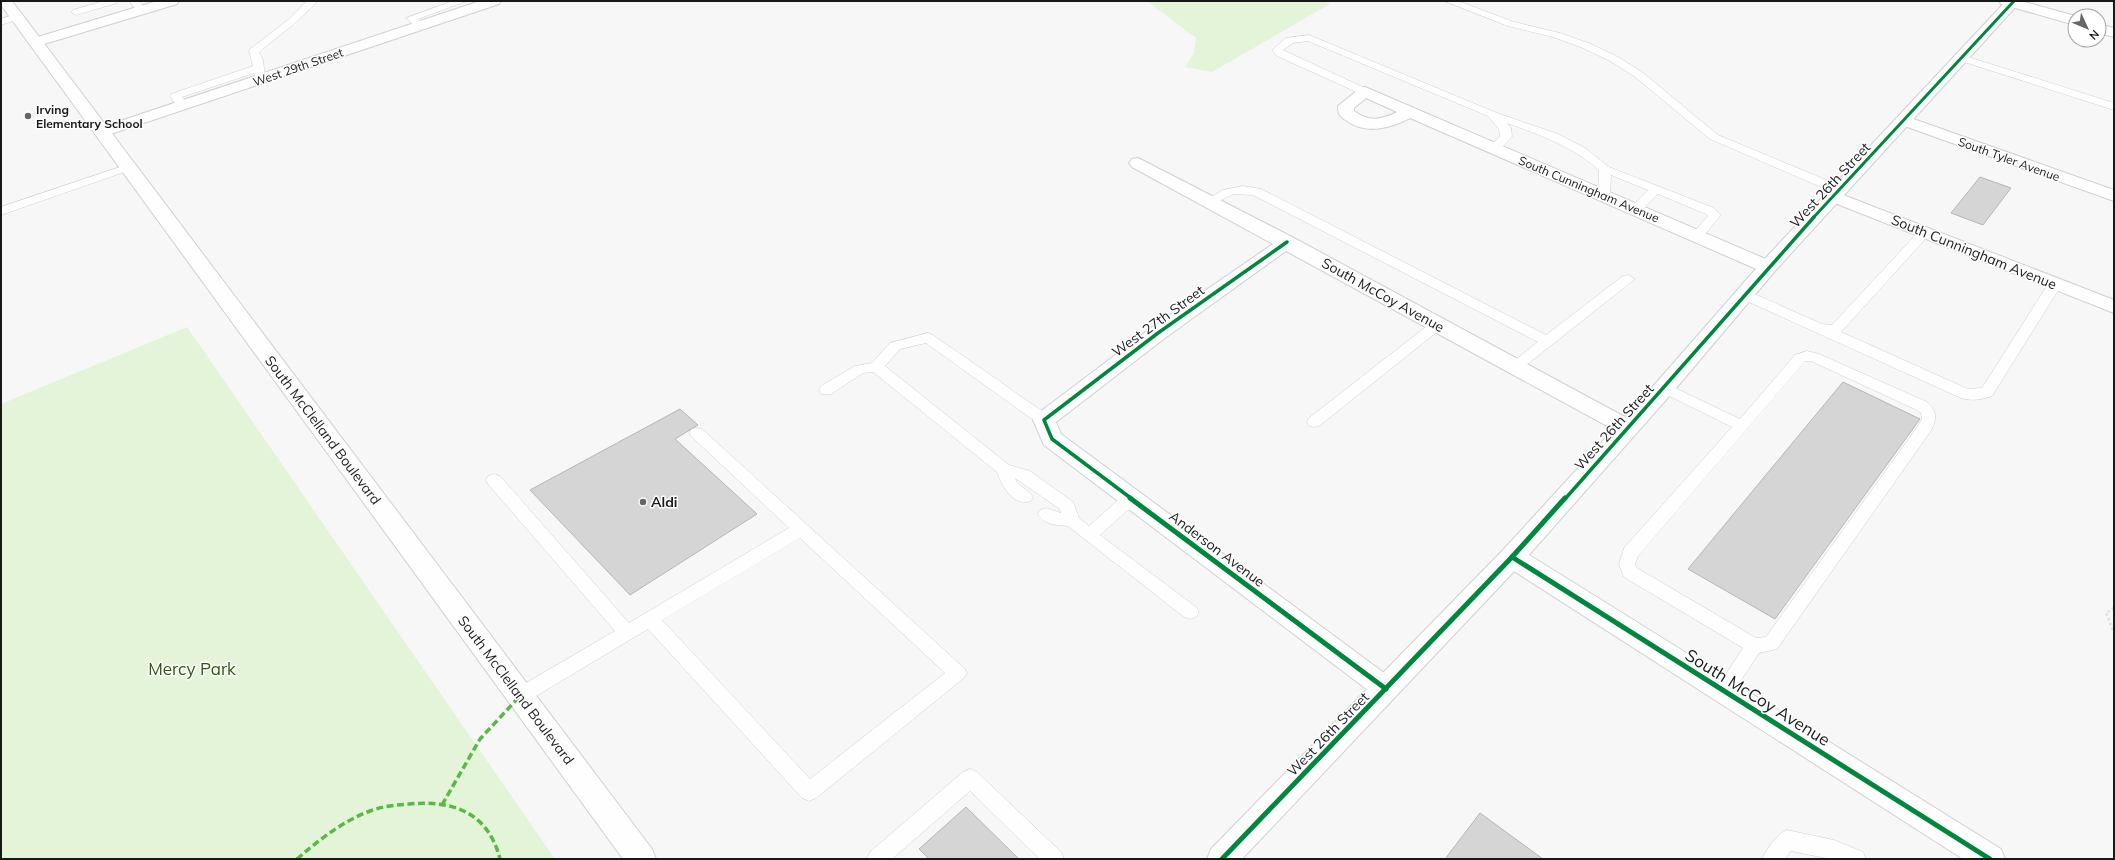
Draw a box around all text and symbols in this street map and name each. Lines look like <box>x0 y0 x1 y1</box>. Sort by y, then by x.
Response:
north arrow <box>2067 8 2107 48</box>
text: N <box>2086 27 2102 43</box>
street label: West 29th Street <box>251 45 345 89</box>
place label: Irving Elementary School <box>36 102 143 131</box>
marker: Irving Elementary School <box>23 111 33 121</box>
street label: South Tyler Avenue <box>1956 134 2062 184</box>
street label: West 26th Street <box>1786 139 1874 231</box>
street label: South Cunningham Avenue <box>1516 152 1662 226</box>
street label: South Cunningham Avenue <box>1889 211 2059 293</box>
street label: South McCoy Avenue <box>1319 254 1447 336</box>
street label: West 27th Street <box>1108 281 1208 361</box>
street label: South McClelland Boulevard <box>261 352 385 508</box>
street label: West 26th Street <box>1570 380 1658 474</box>
place label: Aldi <box>651 493 678 511</box>
marker: Aldi <box>638 497 648 507</box>
street label: Anderson Avenue <box>1166 507 1268 591</box>
street label: South McClelland Boulevard <box>454 612 578 768</box>
street label: South McCoy Avenue <box>1681 644 1834 751</box>
park label: Mercy Park <box>148 658 236 680</box>
street label: West 26th Street <box>1283 688 1373 780</box>

